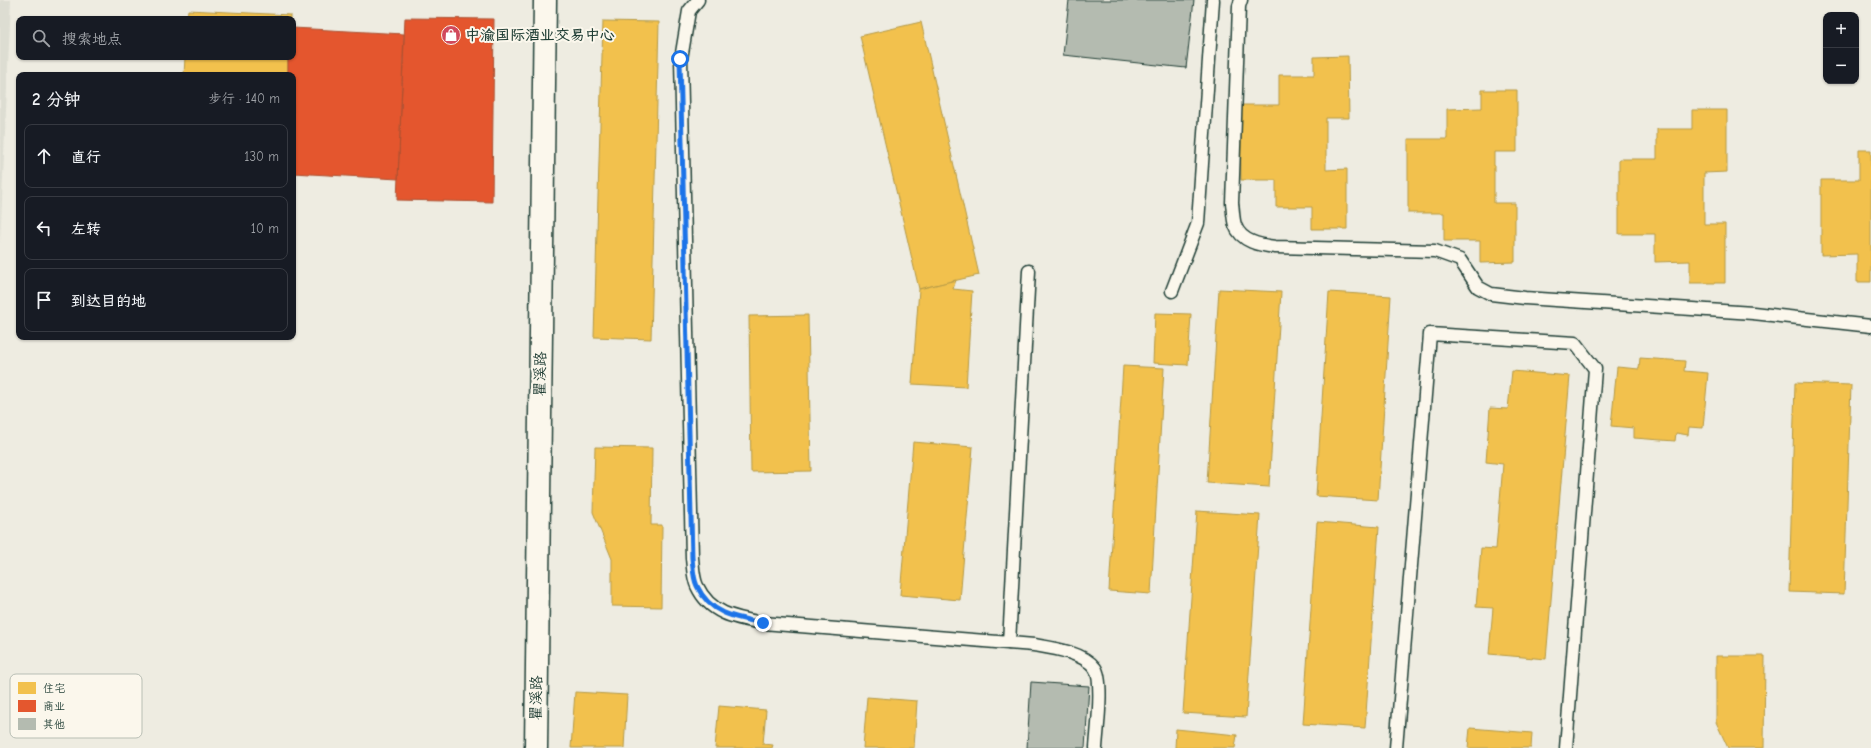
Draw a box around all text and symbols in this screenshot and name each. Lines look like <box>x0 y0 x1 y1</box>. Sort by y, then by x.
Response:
map controls <box>1823 12 1859 84</box>
button: + <box>1823 12 1859 48</box>
search box <box>16 16 296 60</box>
shop icon: 中渝国际酒业交易中心 <box>440 24 462 46</box>
place label: 中渝国际酒业交易中心 <box>465 26 615 44</box>
icon: search <box>30 27 52 49</box>
text: 搜索地点 <box>62 30 122 48</box>
button: − <box>1823 48 1859 84</box>
route start <box>671 50 689 68</box>
text: 2 分钟 <box>32 90 81 109</box>
text: 步行 · 140 m <box>209 91 280 106</box>
icon: ahead <box>33 145 55 167</box>
text: 直行 <box>71 148 101 166</box>
text: 130 m <box>244 149 279 164</box>
icon: left <box>33 217 55 239</box>
text: 左转 <box>71 220 101 238</box>
text: 10 m <box>251 221 279 236</box>
icon: arrive <box>33 289 55 311</box>
text: 到达目的地 <box>71 292 146 310</box>
street label: 瞿溪路 <box>531 351 549 397</box>
route end <box>754 614 772 632</box>
legend <box>10 674 142 738</box>
street label: 瞿溪路 <box>527 675 545 721</box>
text: 住宅 <box>43 682 65 695</box>
text: 商业 <box>43 700 65 713</box>
text: 其他 <box>43 718 65 731</box>

